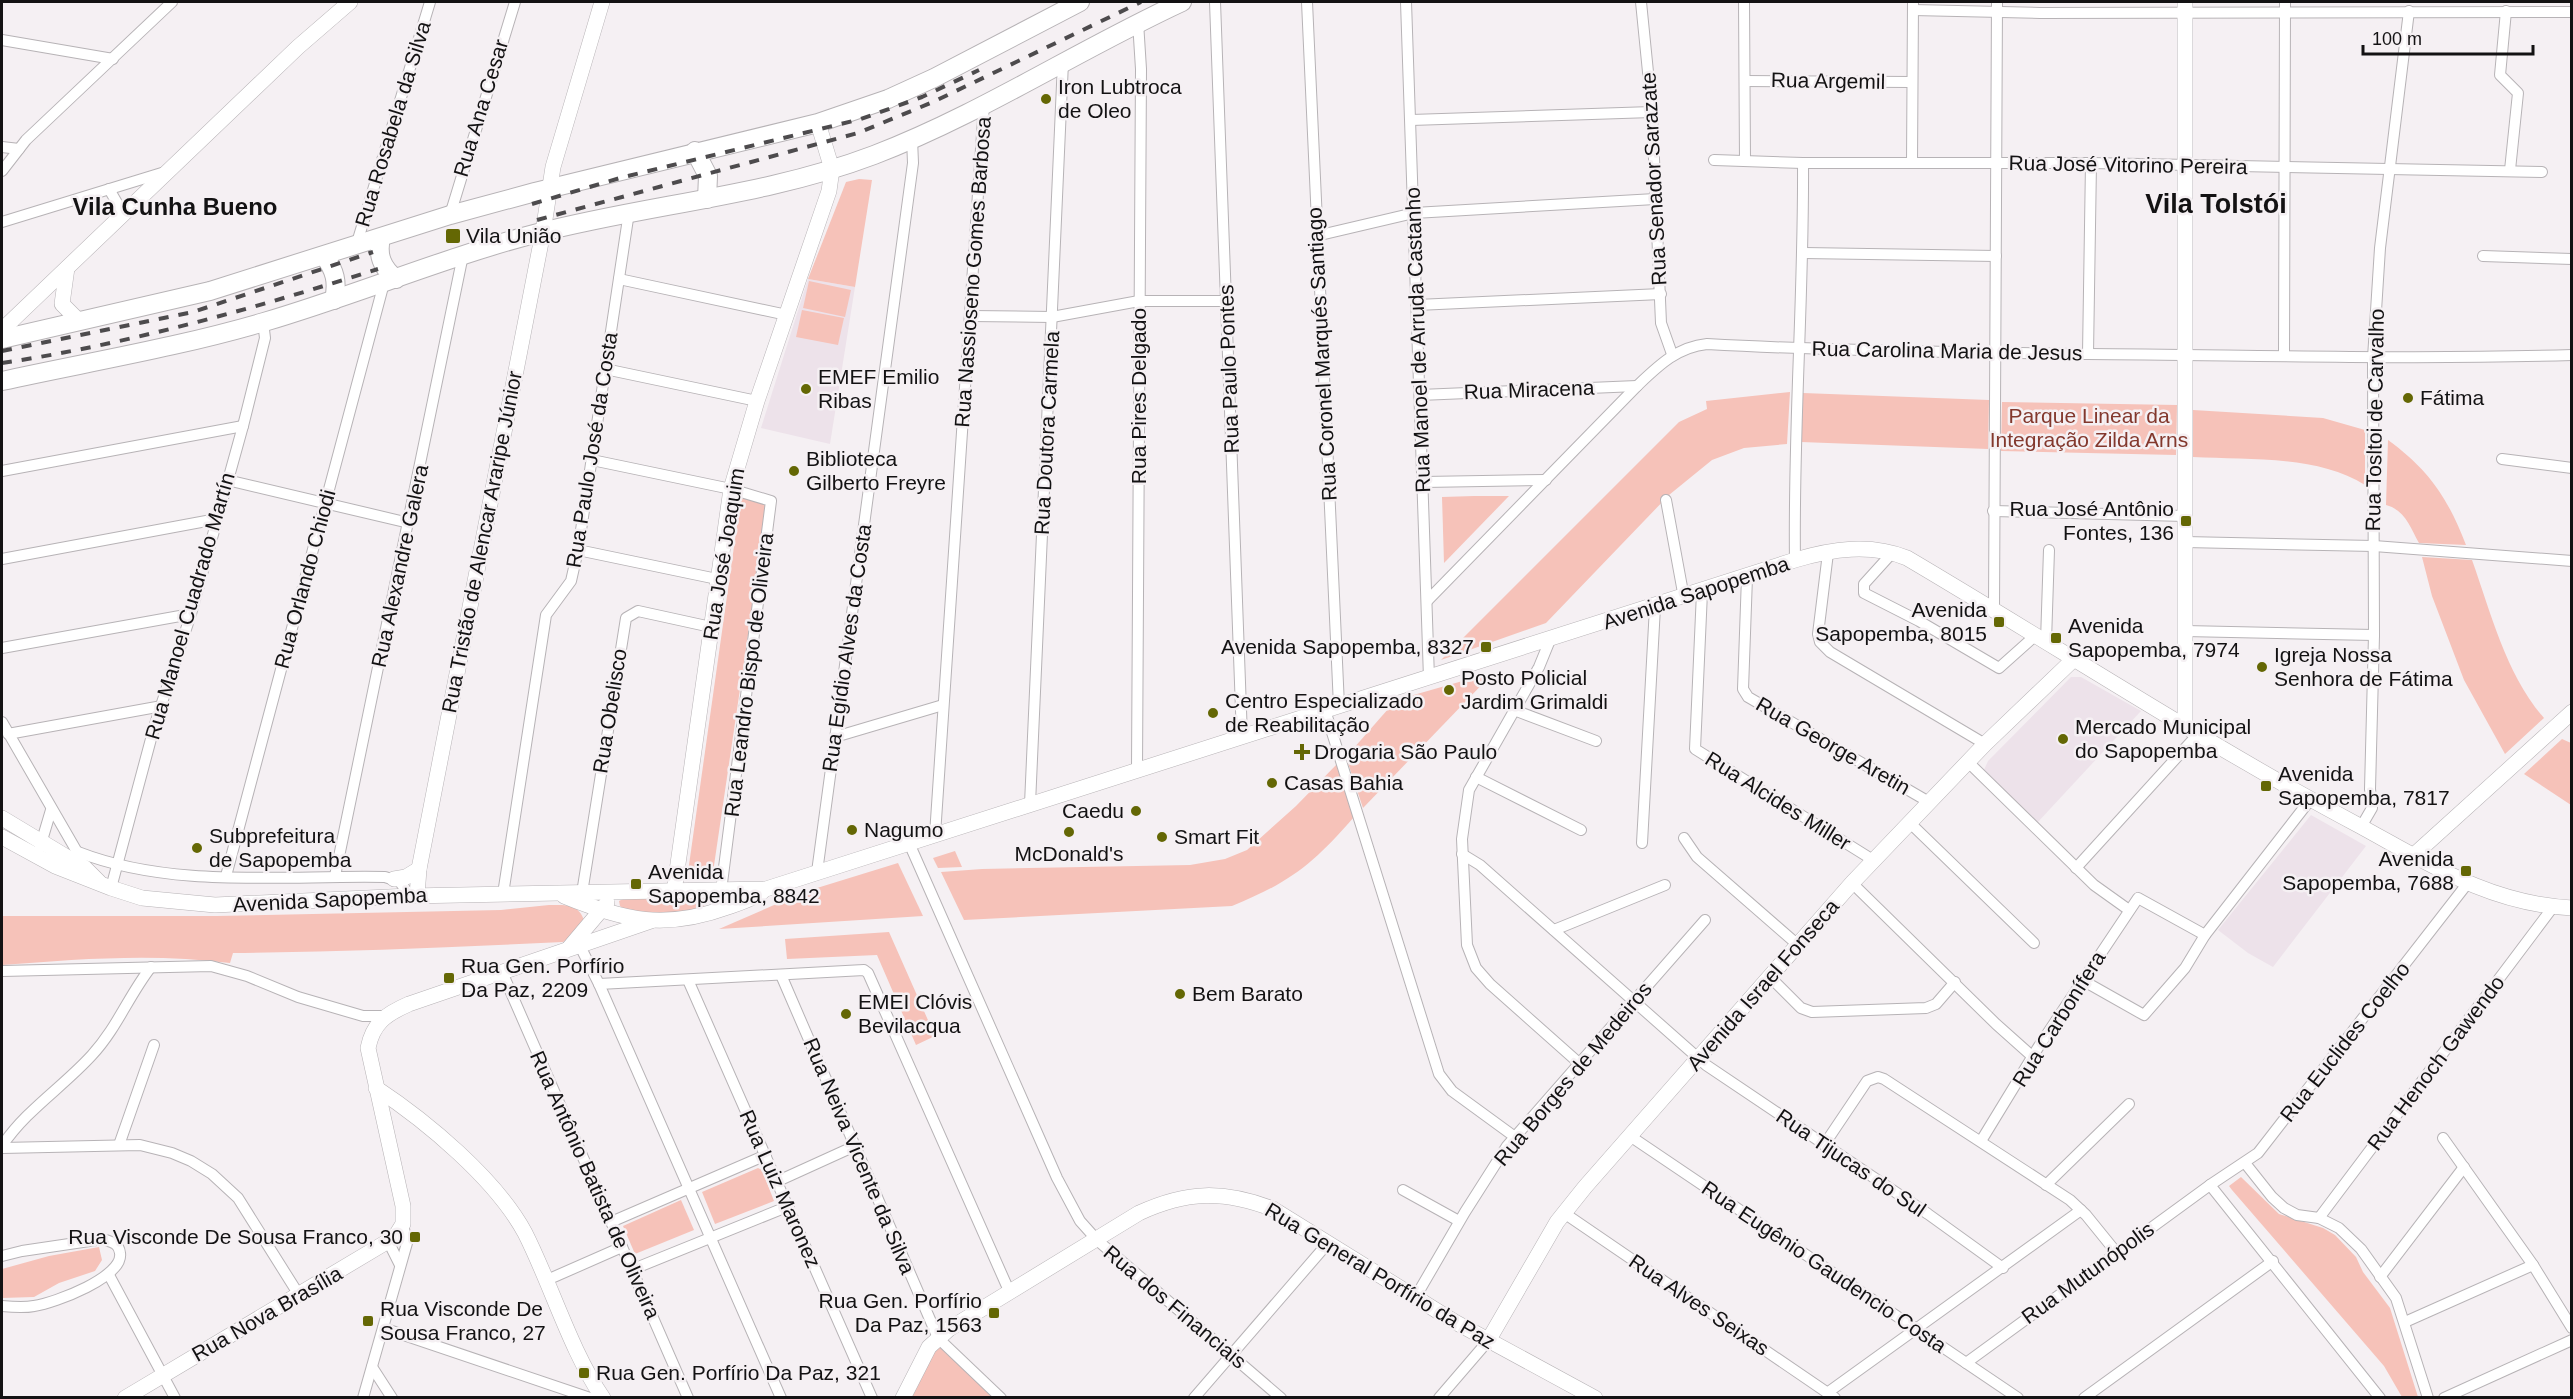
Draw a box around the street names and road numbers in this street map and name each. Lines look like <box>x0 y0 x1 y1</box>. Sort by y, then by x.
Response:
street label: Rua Rosabela da Silva <box>350 18 435 229</box>
street label: Rua Ana Cesar <box>449 36 512 179</box>
street label: Rua Argemil <box>1771 68 1885 93</box>
street label: Rua Senador Sarazate <box>1636 72 1671 286</box>
street label: Rua Nassioseno Gomes Barbosa <box>950 115 995 428</box>
street label: Rua José Vitorino Pereira <box>2008 151 2248 178</box>
street label: Rua Manoel de Arruda Castanho <box>1401 187 1434 493</box>
street label: Rua Coronel Marqués Santiago <box>1302 207 1341 502</box>
street label: Rua Paulo Pontes <box>1214 284 1243 454</box>
street label: Rua Pires Delgado <box>1127 308 1150 484</box>
street label: Rua Tosltoi de Carvalho <box>2361 309 2388 531</box>
street label: Rua Paulo José da Costa <box>562 330 622 569</box>
street label: Rua Doutora Carmela <box>1030 330 1063 536</box>
street label: Rua Carolina Maria de Jesus <box>1811 337 2083 364</box>
street label: Rua Tristão de Alencar Araripe Júnior <box>437 369 526 715</box>
street label: Rua Miracena <box>1463 376 1595 403</box>
street label: Rua Alexandre Galera <box>367 462 432 669</box>
street label: Rua José Joaquim <box>699 466 748 642</box>
street label: Rua Manoel Cuadrado Martín <box>140 470 239 742</box>
street label: Rua Orlando Chiodi <box>270 487 339 671</box>
street label: Rua Egídio Alves da Costa <box>818 522 875 773</box>
street label: Rua Leandro Bispo de Oliveira <box>720 531 777 818</box>
street label: Avenida Sapopemba <box>1600 551 1792 634</box>
street label: Rua Obelisco <box>588 647 631 775</box>
street label: Rua George Aretin <box>1752 692 1914 799</box>
street label: Rua Alcides Miller <box>1701 747 1855 855</box>
street label: Avenida Sapopemba <box>232 883 428 916</box>
street label: Avenida Israel Fonseca <box>1682 894 1843 1075</box>
street label: Rua Carbonífera <box>2008 947 2110 1091</box>
street label: Rua Euclides Coelho <box>2275 957 2414 1126</box>
street label: Rua Henoch Gawendo <box>2362 971 2509 1154</box>
street label: Rua Borges de Medeiros <box>1489 977 1656 1170</box>
street label: Rua Neiva Vicente da Silva <box>799 1034 920 1278</box>
street label: Rua Antônio Batista de Oliveira <box>526 1047 665 1323</box>
street label: Rua Tijucas do Sul <box>1772 1104 1930 1221</box>
street label: Rua Luiz Maronez <box>735 1106 826 1271</box>
street label: Rua Eugênio Gaudencio Costa <box>1698 1176 1951 1357</box>
street label: Rua General Porfírio da Paz <box>1261 1198 1499 1353</box>
street label: Rua Mutunópolis <box>2017 1217 2158 1328</box>
street label: Rua dos Financiais <box>1100 1240 1251 1373</box>
street label: Rua Alves Seixas <box>1625 1249 1773 1360</box>
street label: Rua Nova Brasília <box>188 1261 346 1366</box>

